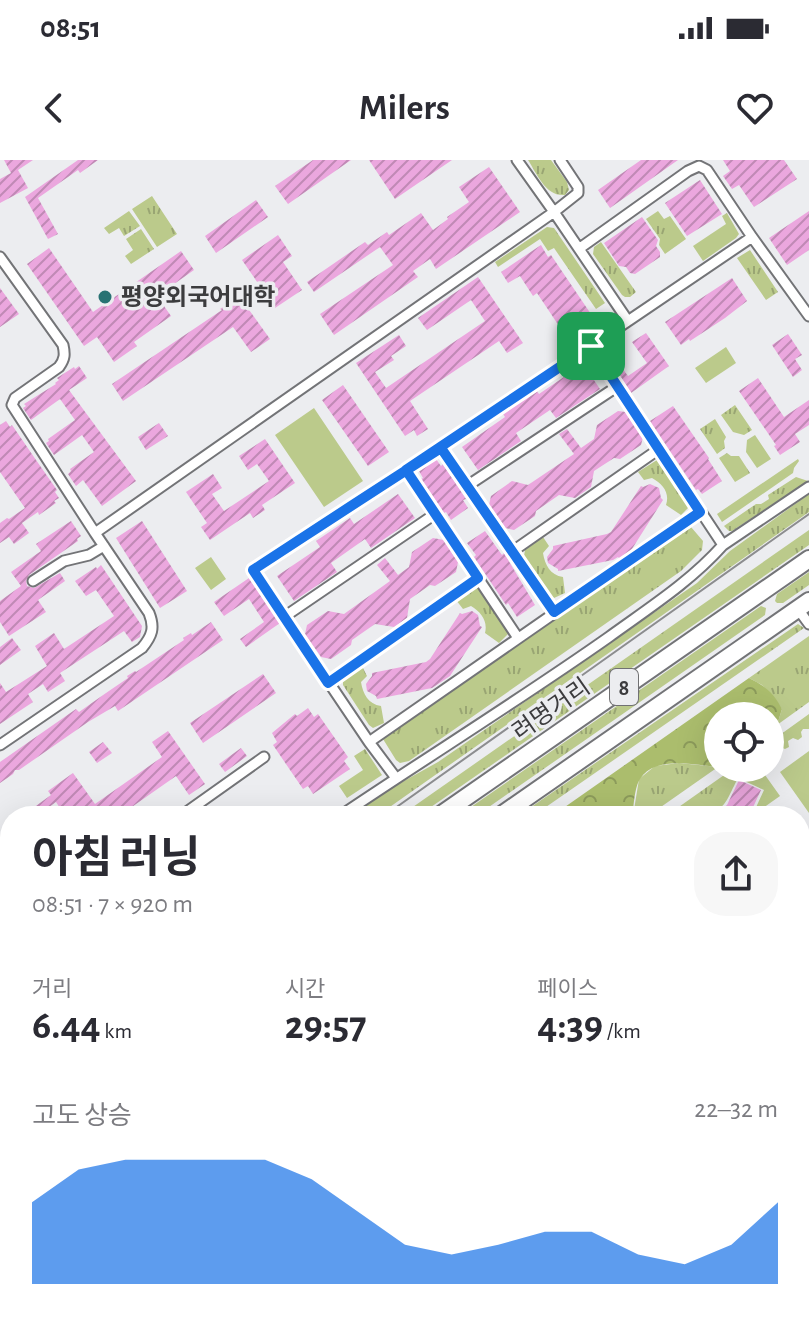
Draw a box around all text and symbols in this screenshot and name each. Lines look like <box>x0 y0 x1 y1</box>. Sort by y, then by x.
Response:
text: 08:51 <box>40 13 101 43</box>
icon: back <box>32 86 76 130</box>
icon: heart <box>733 86 777 130</box>
text: Milers <box>359 90 450 126</box>
place label: 평양외국어대학 <box>121 284 276 310</box>
marker: 평양외국어대학 <box>96 288 114 306</box>
pin <box>557 312 625 380</box>
icon: arrive <box>569 324 613 368</box>
road number: 8 <box>610 669 638 705</box>
street label: 려명거리 <box>507 673 595 745</box>
map controls <box>704 702 784 782</box>
button: locate <box>704 702 784 782</box>
button: share <box>694 832 778 916</box>
text: 아침 러닝 <box>32 837 201 881</box>
text: 08:51 · 7 × 920 m <box>32 891 193 917</box>
text: 거리 <box>32 978 72 1000</box>
text: 시간 <box>285 978 325 1000</box>
text: 페이스 <box>537 978 598 1000</box>
text: 6.44 <box>32 1006 101 1046</box>
text: 29:57 <box>285 1006 367 1046</box>
text: 4:39 <box>537 1006 603 1046</box>
text: km <box>101 1020 132 1042</box>
text: /km <box>603 1020 641 1042</box>
text: 22–32 m <box>694 1096 778 1122</box>
text: 고도 상승 <box>32 1103 132 1129</box>

